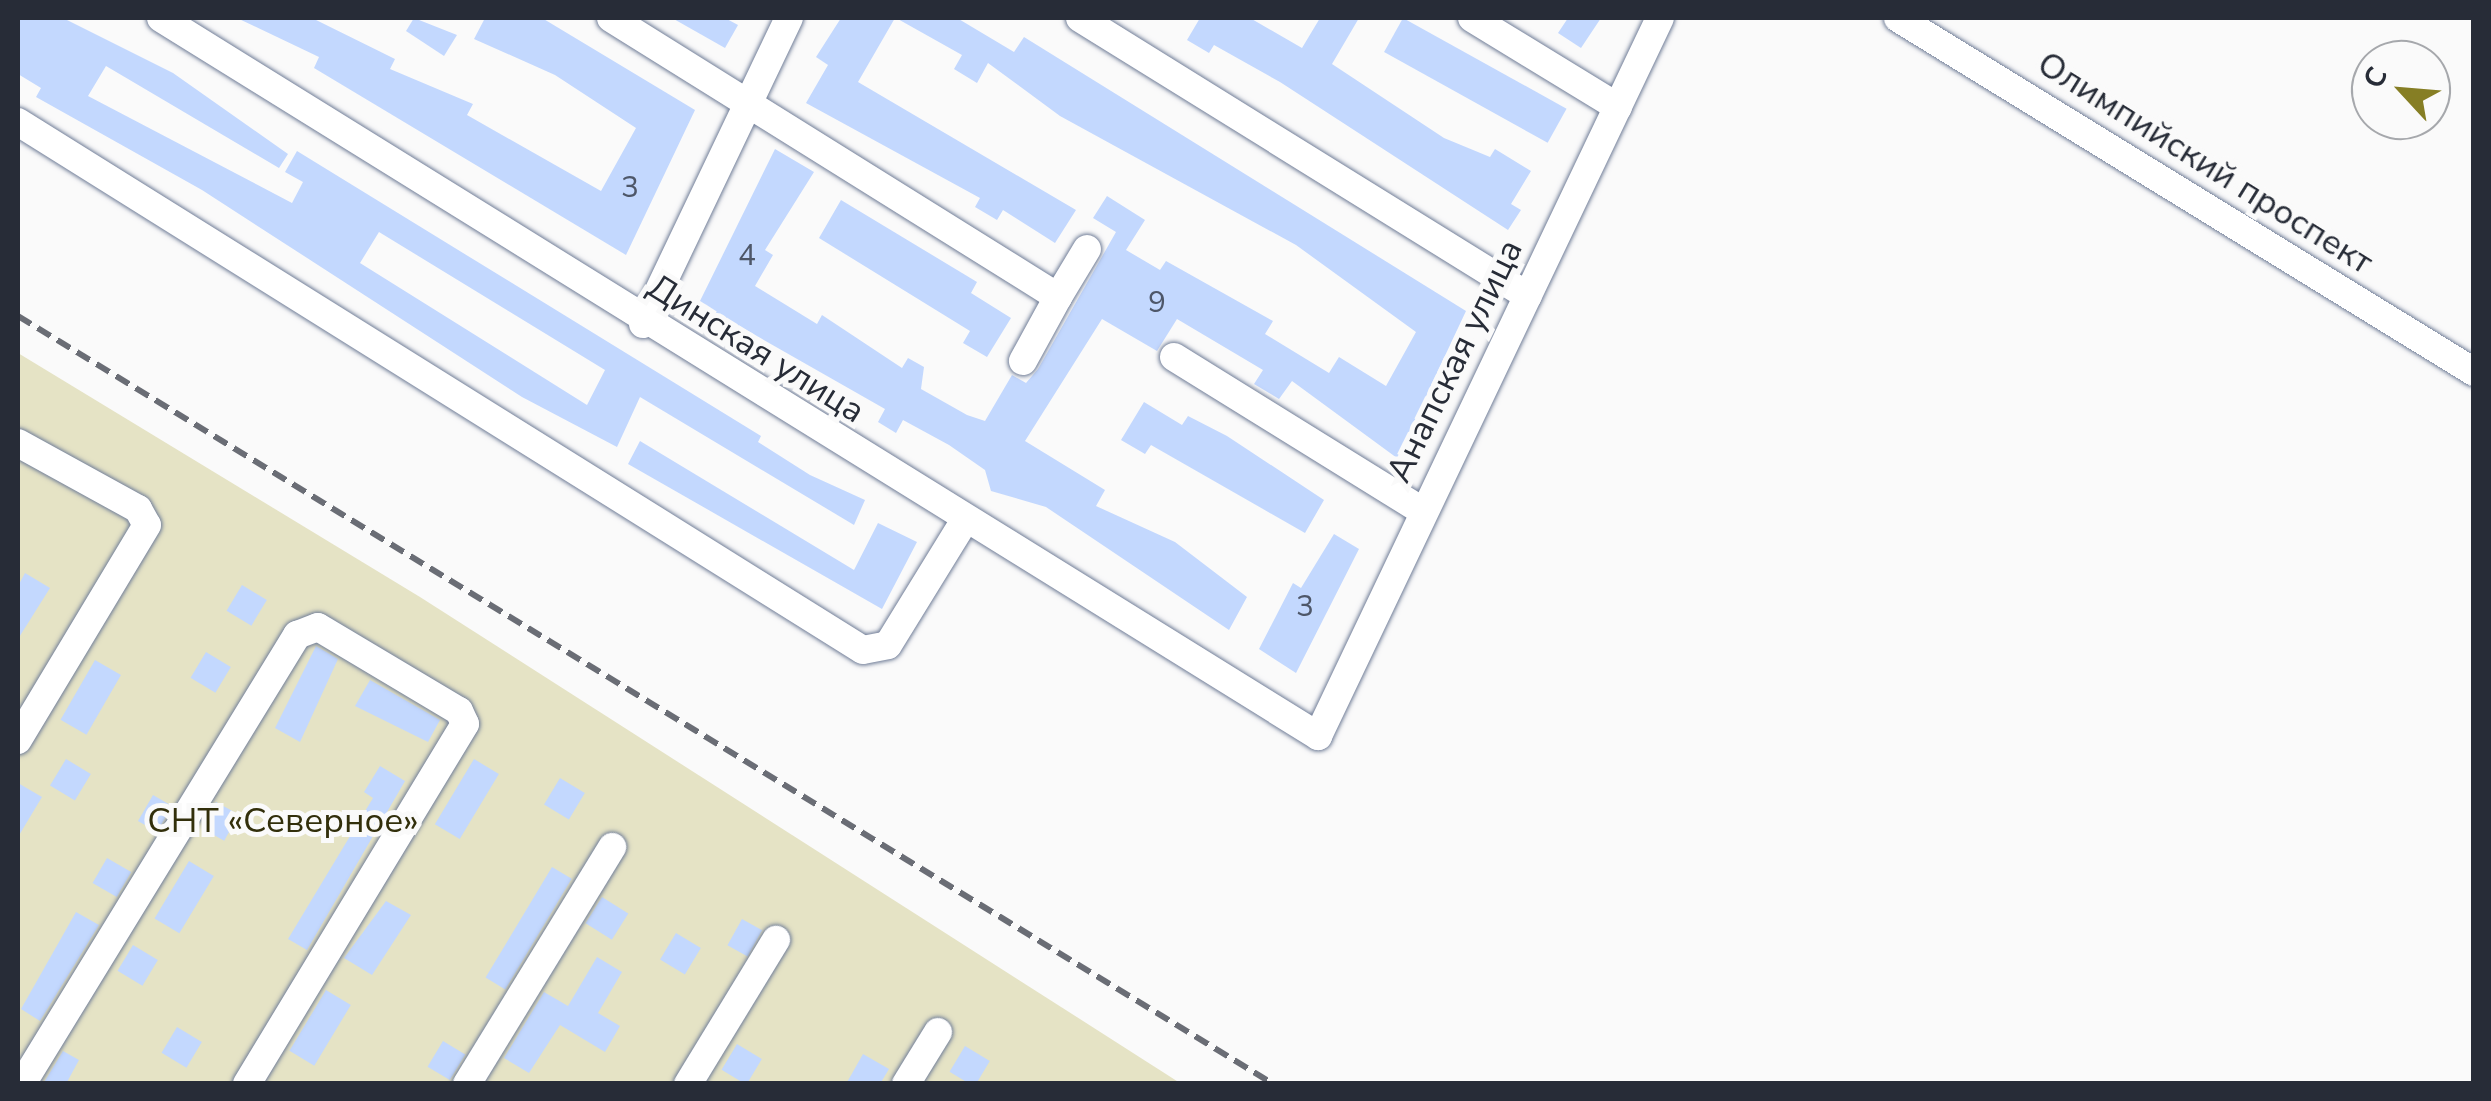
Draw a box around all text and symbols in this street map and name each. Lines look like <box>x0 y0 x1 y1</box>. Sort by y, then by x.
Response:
north arrow <box>2351 40 2451 140</box>
street label: Олимпийский проспект <box>2030 43 2380 283</box>
text: С <box>2355 61 2397 95</box>
house number: 3 <box>621 170 639 206</box>
street label: Анапская улица <box>1378 233 1532 489</box>
house number: 4 <box>738 238 756 274</box>
street label: Динская улица <box>640 266 872 432</box>
house number: 9 <box>1148 285 1166 321</box>
house number: 3 <box>1296 589 1314 625</box>
park label: СНТ «Северное» <box>147 800 419 842</box>

